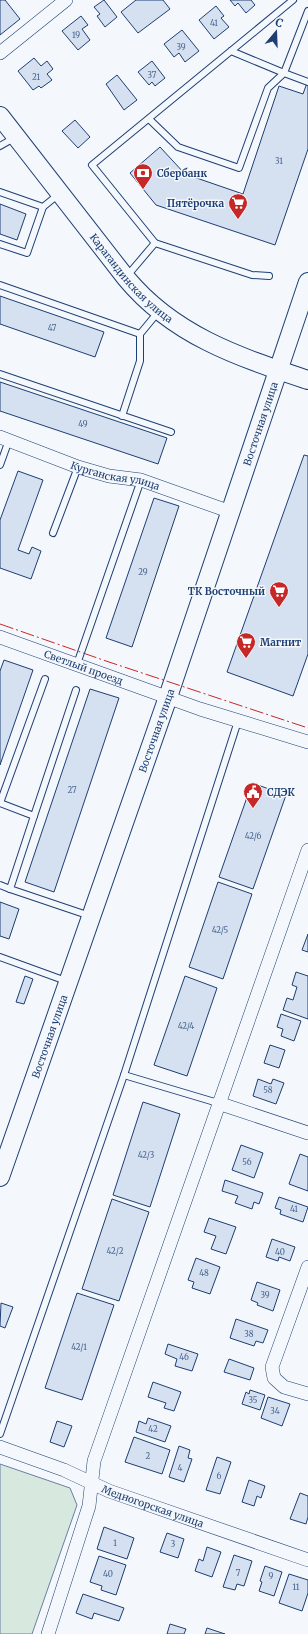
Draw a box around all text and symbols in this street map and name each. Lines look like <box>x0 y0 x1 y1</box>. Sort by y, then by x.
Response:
north arrow <box>256 12 296 52</box>
text: С <box>274 15 285 30</box>
house number: 41 <box>210 18 218 28</box>
house number: 19 <box>72 30 80 40</box>
house number: 39 <box>176 42 186 52</box>
house number: 37 <box>148 70 157 80</box>
house number: 21 <box>32 72 40 82</box>
house number: 31 <box>275 156 283 166</box>
bank icon: Сбербанк <box>132 162 154 190</box>
place label: Сбербанк <box>157 167 207 180</box>
supermarket icon: Пятёрочка <box>227 192 249 220</box>
place label: Пятёрочка <box>167 197 224 210</box>
street label: Карагандинская улица <box>87 231 176 326</box>
house number: 47 <box>48 323 57 333</box>
street label: Восточная улица <box>241 380 281 467</box>
house number: 49 <box>78 419 88 429</box>
street label: Курганская улица <box>69 459 162 493</box>
house number: 29 <box>138 567 148 577</box>
supermarket icon: ТК Восточный <box>268 580 290 608</box>
place label: ТК Восточный <box>188 585 265 598</box>
supermarket icon: Магнит <box>235 631 257 659</box>
place label: Магнит <box>260 636 301 649</box>
street label: Светлый проезд <box>42 647 125 688</box>
street label: Восточная улица <box>136 687 177 774</box>
public building icon: СДЭК <box>242 781 264 809</box>
house number: 27 <box>67 785 77 795</box>
place label: СДЭК <box>267 786 295 799</box>
house number: 42/6 <box>245 831 261 841</box>
house number: 42/5 <box>212 925 229 935</box>
street label: Восточная улица <box>29 992 71 1080</box>
house number: 42/4 <box>178 1021 194 1031</box>
house number: 58 <box>263 1085 273 1095</box>
house number: 42/3 <box>138 1150 155 1160</box>
house number: 56 <box>242 1157 252 1167</box>
house number: 41 <box>290 1204 298 1214</box>
house number: 42/2 <box>107 1246 124 1256</box>
house number: 40 <box>275 1247 285 1257</box>
house number: 48 <box>199 1268 209 1278</box>
house number: 39 <box>260 1290 270 1300</box>
house number: 38 <box>244 1329 254 1339</box>
house number: 42/1 <box>71 1342 87 1352</box>
house number: 46 <box>179 1352 189 1362</box>
house number: 35 <box>249 1395 258 1405</box>
house number: 34 <box>270 1406 280 1416</box>
house number: 42 <box>148 1424 158 1434</box>
house number: 2 <box>146 1451 151 1461</box>
house number: 4 <box>178 1463 183 1473</box>
house number: 6 <box>217 1471 222 1481</box>
street label: Медногорская улица <box>100 1483 206 1531</box>
house number: 1 <box>113 1538 117 1548</box>
house number: 3 <box>171 1539 176 1549</box>
house number: 7 <box>236 1568 241 1578</box>
house number: 40 <box>103 1569 113 1579</box>
house number: 9 <box>269 1571 274 1581</box>
house number: 11 <box>293 1582 300 1592</box>

